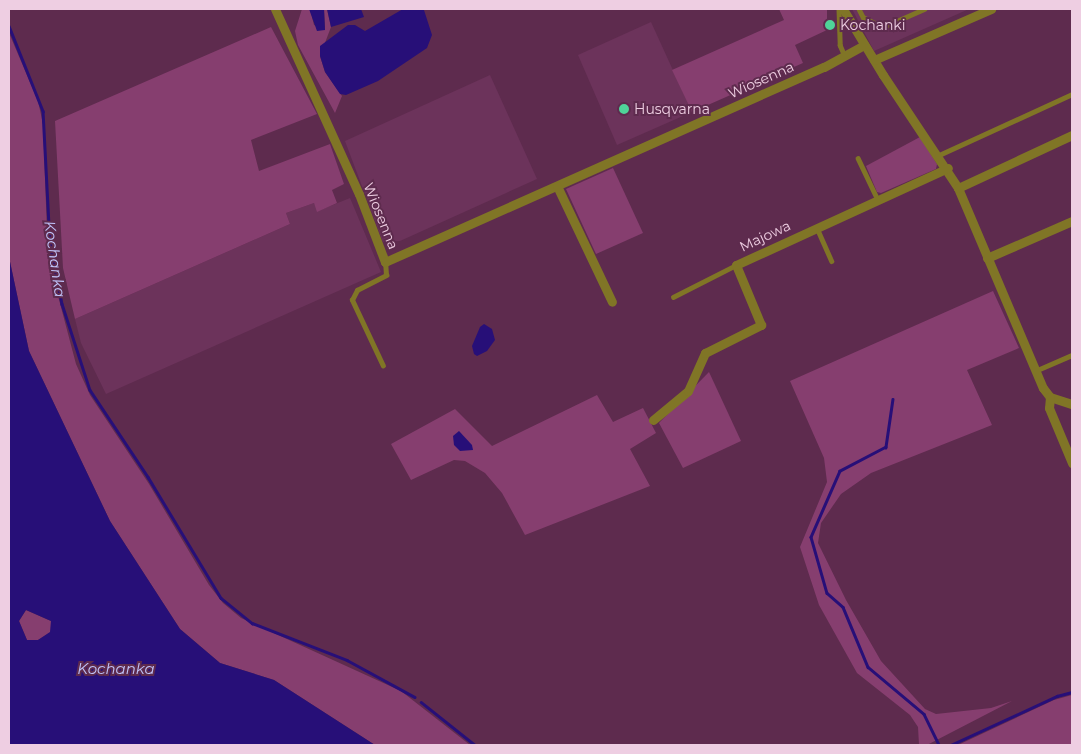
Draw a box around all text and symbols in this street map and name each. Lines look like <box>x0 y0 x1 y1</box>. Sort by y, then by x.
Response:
place label: Kochanki <box>840 17 905 33</box>
marker: Kochanki <box>824 19 836 31</box>
street label: Wiosenna <box>725 58 797 102</box>
place label: Husqvarna <box>634 101 710 117</box>
marker: Husqvarna <box>618 103 630 115</box>
street label: Wiosenna <box>360 180 402 252</box>
street label: Majowa <box>737 217 793 255</box>
water label: Kochanka <box>41 219 69 299</box>
water label: Kochanka <box>77 660 155 678</box>

